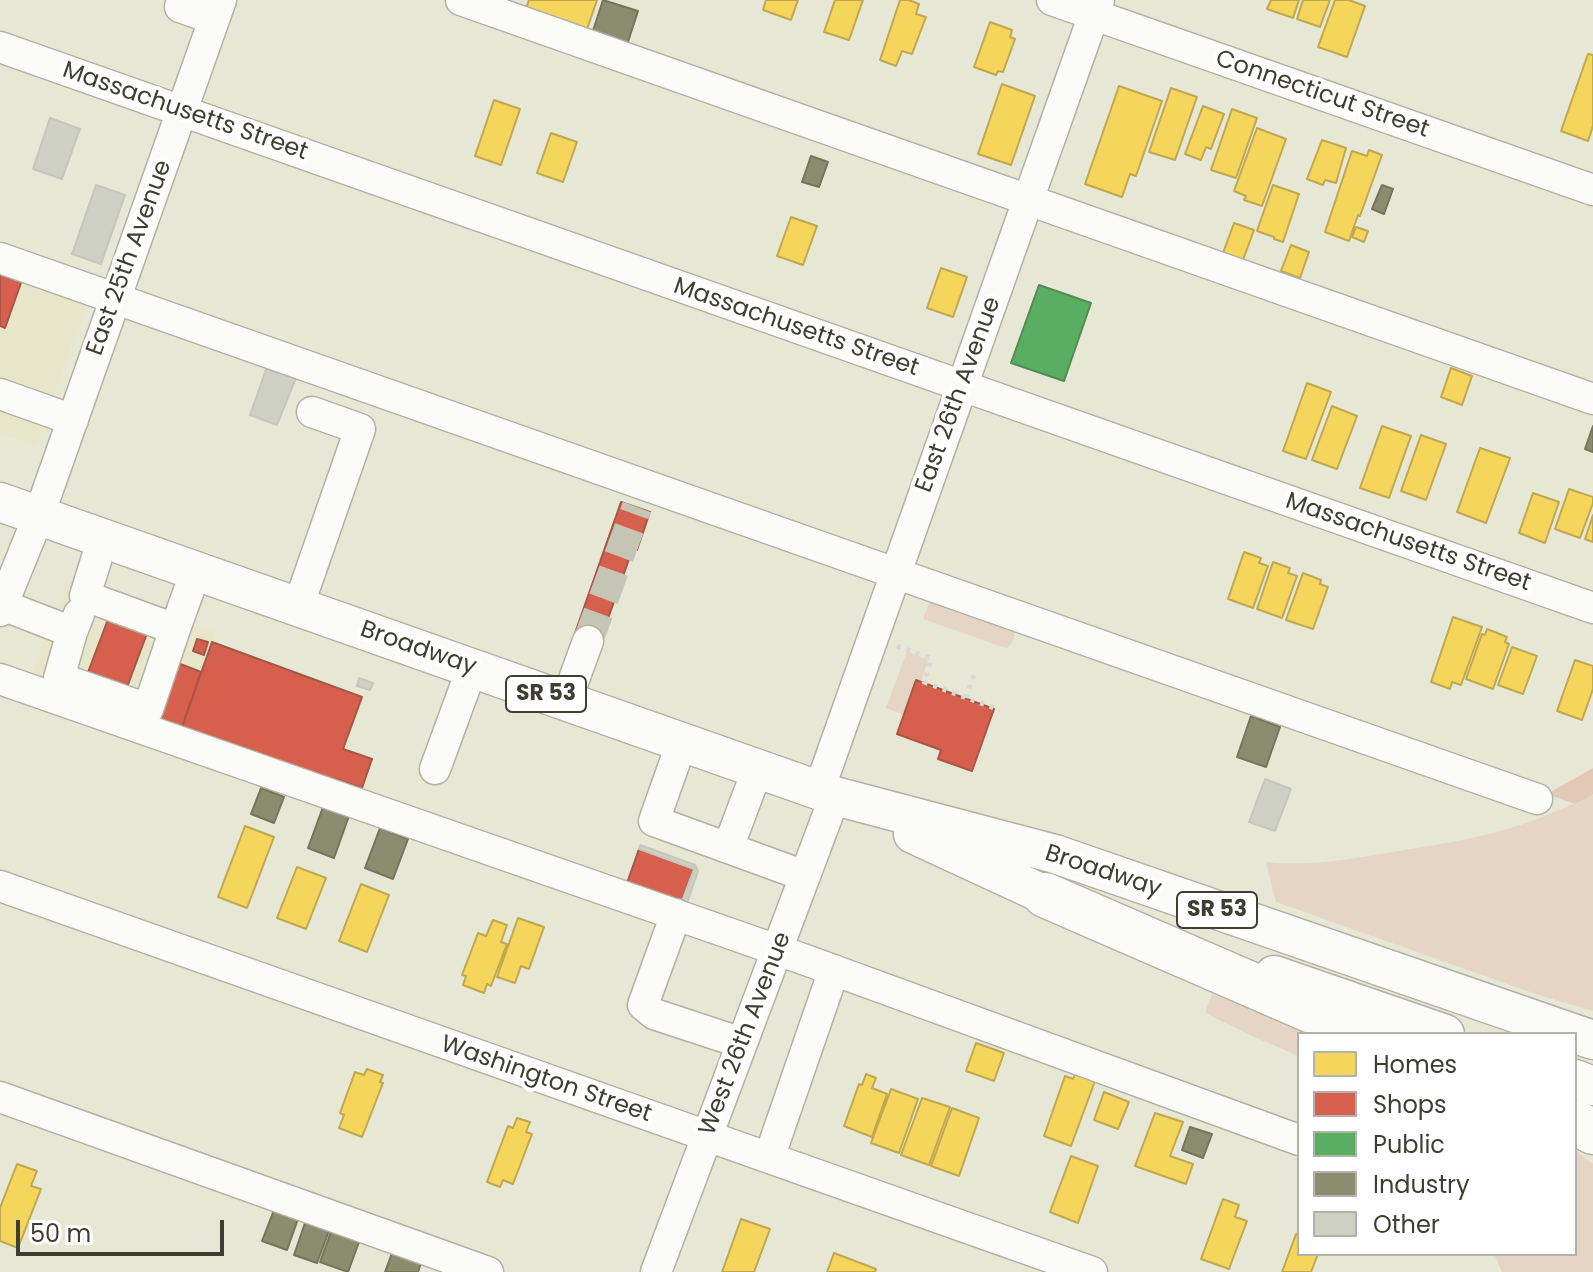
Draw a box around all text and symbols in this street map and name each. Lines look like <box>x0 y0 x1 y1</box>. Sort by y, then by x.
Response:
street label: Connecticut Street <box>1211 45 1433 145</box>
street label: Massachusetts Street <box>59 56 311 168</box>
street label: East 25th Avenue <box>81 156 179 360</box>
street label: Massachusetts Street <box>670 272 922 384</box>
street label: East 26th Avenue <box>910 293 1008 497</box>
street label: Massachusetts Street <box>1282 487 1534 599</box>
street label: Broadway <box>356 616 480 682</box>
road number: SR 53 <box>506 676 586 712</box>
street label: Broadway <box>1041 840 1165 904</box>
road number: SR 53 <box>1177 892 1257 928</box>
street label: West 26th Avenue <box>694 928 798 1140</box>
street label: Washington Street <box>437 1030 655 1130</box>
legend <box>1297 1032 1577 1256</box>
text: Homes <box>1373 1048 1457 1081</box>
text: Shops <box>1373 1088 1447 1121</box>
text: Public <box>1373 1128 1445 1161</box>
text: Industry <box>1373 1168 1470 1201</box>
scale bar <box>20 1204 228 1254</box>
text: Other <box>1373 1208 1440 1241</box>
text: 50 m <box>30 1217 91 1250</box>

